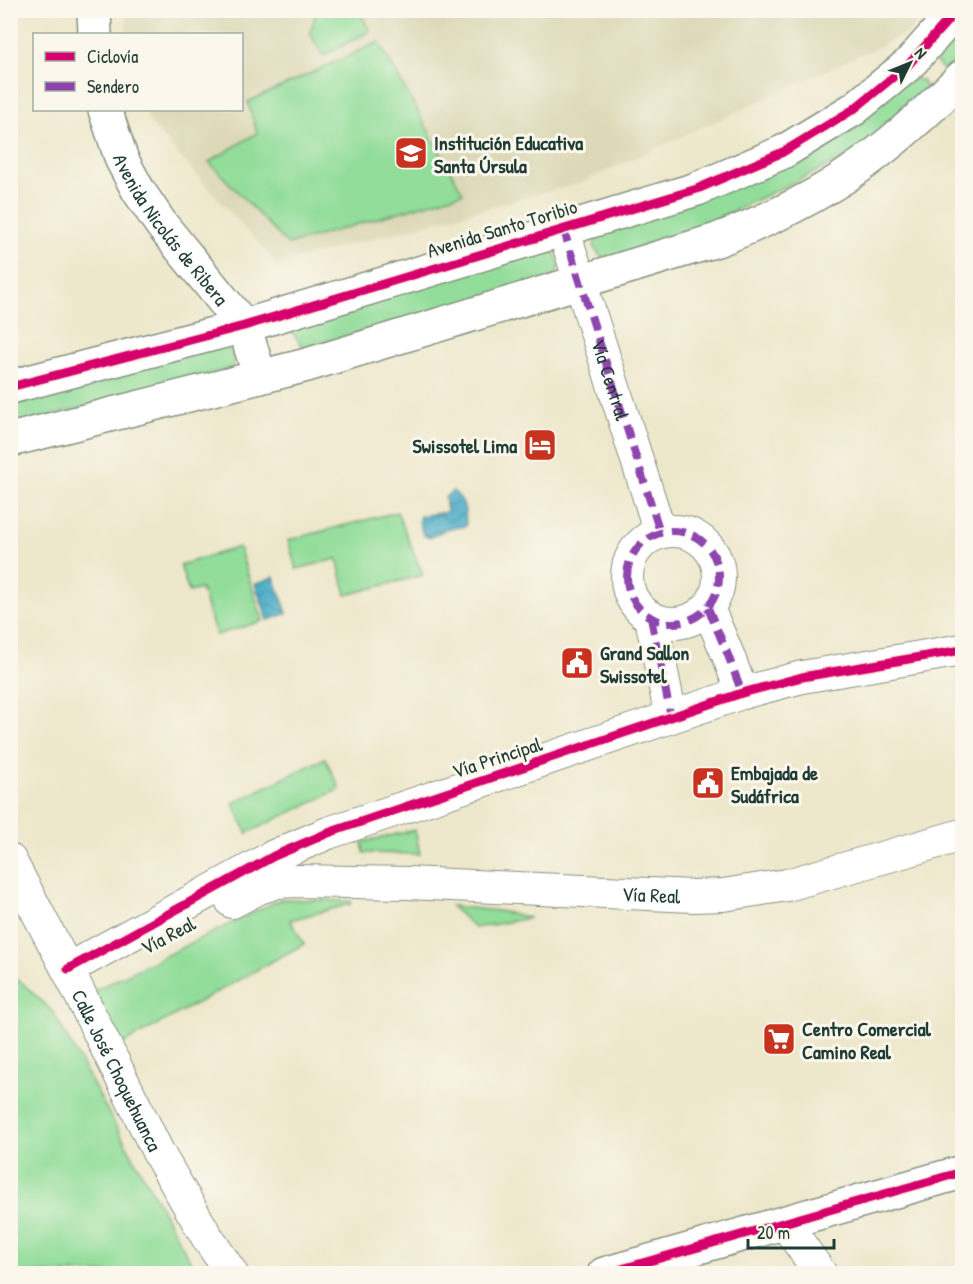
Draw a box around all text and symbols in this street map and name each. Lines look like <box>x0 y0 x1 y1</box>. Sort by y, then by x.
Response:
legend <box>33 33 243 111</box>
north arrow <box>880 33 940 93</box>
text: N <box>910 42 932 64</box>
text: Ciclovía <box>87 44 138 69</box>
text: Sendero <box>87 74 139 99</box>
place label: Institución Educativa Santa Úrsula <box>434 129 583 179</box>
school or university icon: Institución Educativa Santa Úrsula <box>393 135 429 171</box>
street label: Avenida Nicolás de Ribera <box>107 150 235 311</box>
street label: Avenida Santo Toribio <box>424 192 580 264</box>
street label: Vía Central <box>586 335 637 424</box>
hotel icon: Swissotel Lima <box>522 427 558 463</box>
place label: Swissotel Lima <box>413 432 517 459</box>
place label: Grand Sallon Swissotel <box>600 639 689 689</box>
public building icon: Grand Sallon Swissotel <box>559 645 595 681</box>
street label: Vía Principal <box>449 730 546 784</box>
place label: Embajada de Sudáfrica <box>731 759 818 809</box>
public building icon: Embajada de Sudáfrica <box>690 765 726 801</box>
street label: Vía Real <box>622 879 682 909</box>
street label: Vía Real <box>136 909 201 961</box>
street label: Calle José Choquehuanca <box>66 985 169 1156</box>
place label: Centro Comercial Camino Real <box>802 1015 932 1065</box>
supermarket icon: Centro Comercial Camino Real <box>761 1021 797 1057</box>
scale bar <box>748 1212 834 1250</box>
text: 20 m <box>757 1220 790 1245</box>

